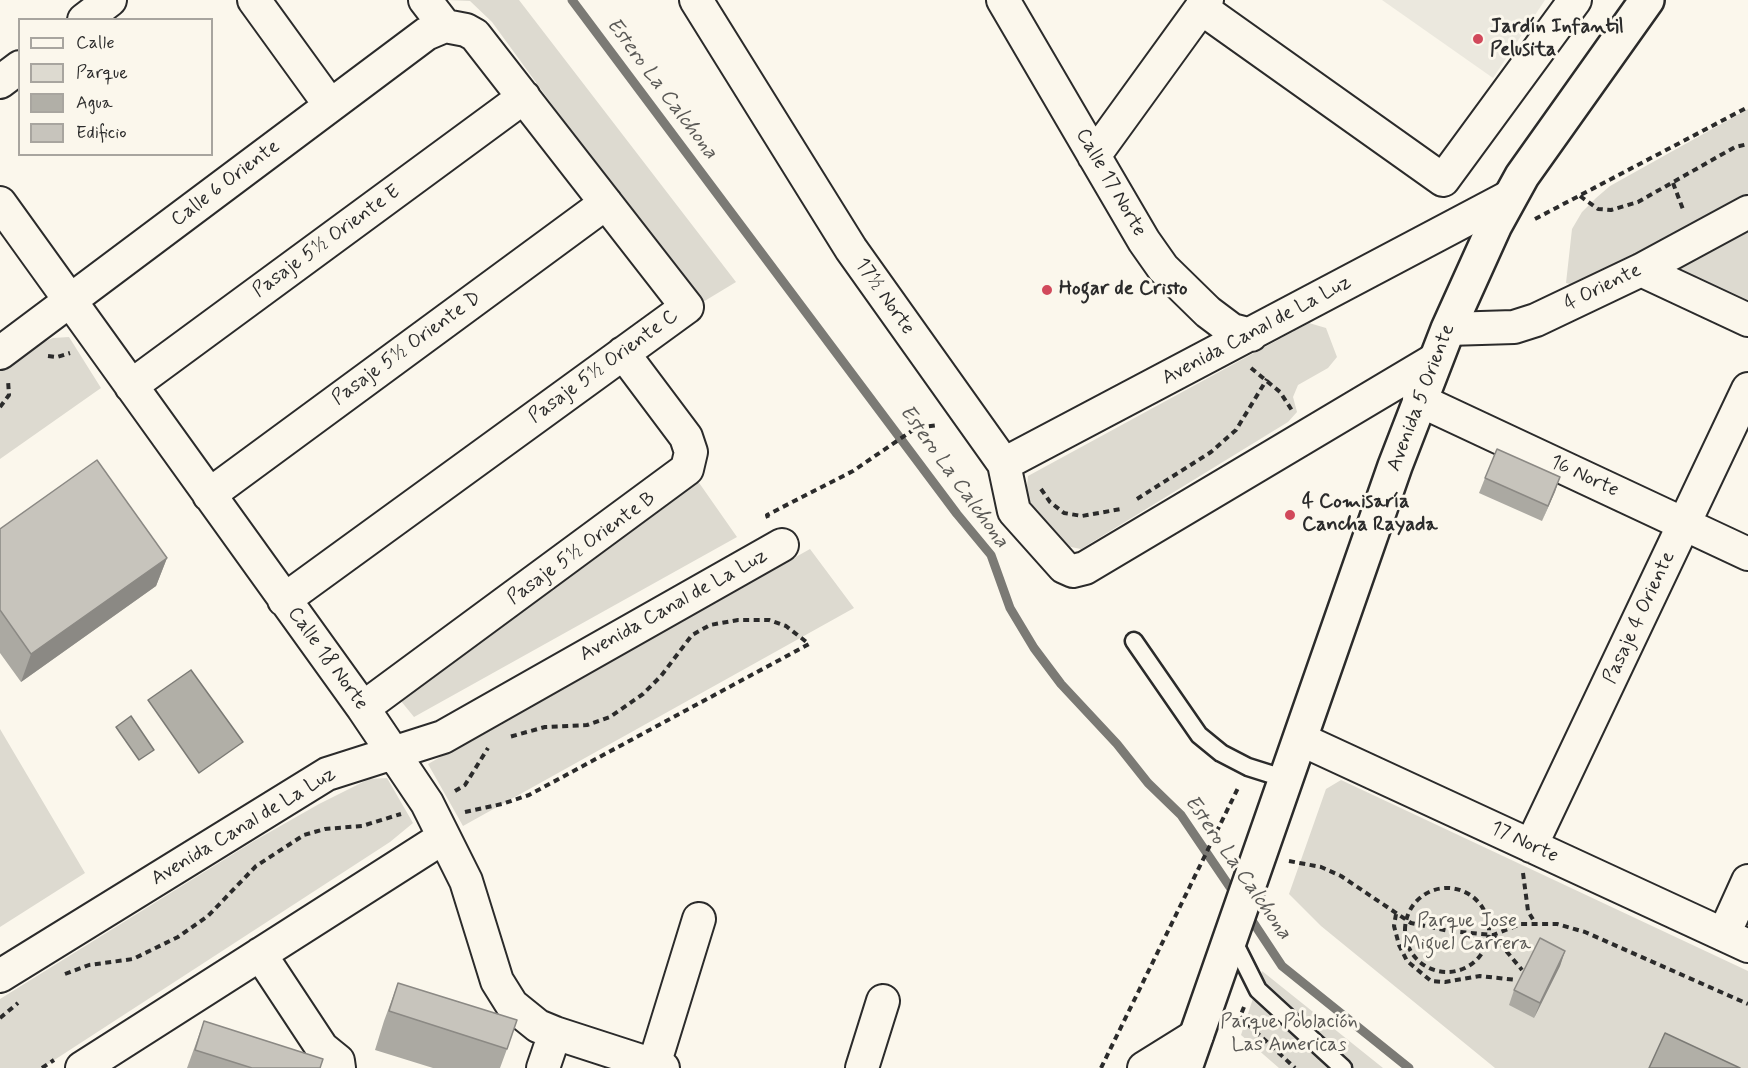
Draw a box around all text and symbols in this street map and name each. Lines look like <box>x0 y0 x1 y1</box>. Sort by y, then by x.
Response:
water label: Estero La Calchona <box>600 13 722 165</box>
place label: Jardín Infantil Pelusita <box>1490 16 1624 63</box>
legend <box>18 18 213 156</box>
text: Calle <box>76 31 115 55</box>
marker: Jardín Infantil Pelusita <box>1471 32 1485 46</box>
text: Parque <box>76 61 128 85</box>
text: Agua <box>76 91 113 115</box>
text: Edificio <box>76 121 127 145</box>
street label: Calle 17 Norte <box>1069 125 1151 241</box>
street label: Calle 6 Oriente <box>167 135 285 233</box>
street label: Pasaje 5½ Oriente E <box>249 180 405 304</box>
street label: 17½ Norte <box>849 254 919 340</box>
street label: 4 Oriente <box>1561 259 1645 317</box>
street label: Avenida Canal de La Luz <box>1158 271 1356 391</box>
place label: Hogar de Cristo <box>1059 278 1188 302</box>
marker: Hogar de Cristo <box>1040 283 1054 297</box>
street label: Pasaje 5½ Oriente D <box>328 287 486 411</box>
street label: Pasaje 5½ Oriente C <box>524 305 684 429</box>
street label: Avenida 5 Oriente <box>1383 321 1461 475</box>
water label: Estero La Calchona <box>893 401 1013 553</box>
street label: 16 Norte <box>1546 451 1622 503</box>
street label: Pasaje 5½ Oriente B <box>503 487 661 611</box>
place label: 4 Comisaría Cancha Rayada <box>1302 491 1437 538</box>
marker: 4 Comisaría Cancha Rayada <box>1283 508 1297 522</box>
street label: Avenida Canal de La Luz <box>576 544 772 668</box>
street label: Pasaje 4 Oriente <box>1599 548 1681 688</box>
street label: Calle 18 Norte <box>282 603 372 715</box>
street label: Avenida Canal de La Luz <box>147 762 341 892</box>
water label: Estero La Calchona <box>1178 791 1296 945</box>
street label: 17 Norte <box>1486 817 1562 869</box>
park label: Parque Jose Miguel Carrera <box>1403 910 1531 957</box>
park label: Parque Población Las Americas <box>1220 1011 1358 1058</box>

